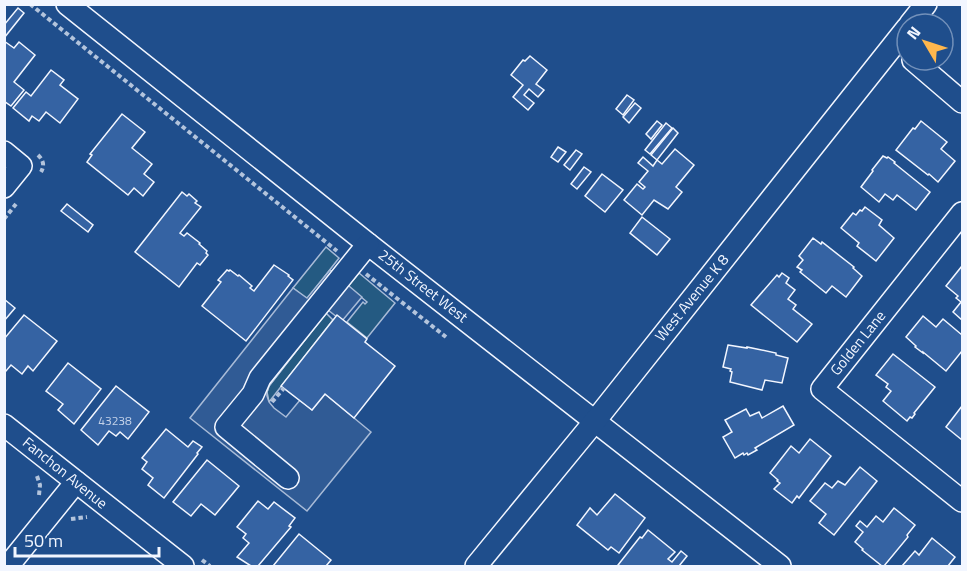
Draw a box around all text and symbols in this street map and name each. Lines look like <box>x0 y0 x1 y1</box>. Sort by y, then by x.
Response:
north arrow <box>895 12 955 72</box>
text: N <box>901 21 926 44</box>
street label: 25th Street West <box>374 243 474 328</box>
street label: West Avenue K 8 <box>649 249 734 346</box>
street label: Golden Lane <box>824 305 891 380</box>
house number: 43238 <box>98 411 132 430</box>
street label: Fanchon Avenue <box>18 431 113 514</box>
scale bar <box>15 520 159 558</box>
text: 50 m <box>24 527 63 554</box>

